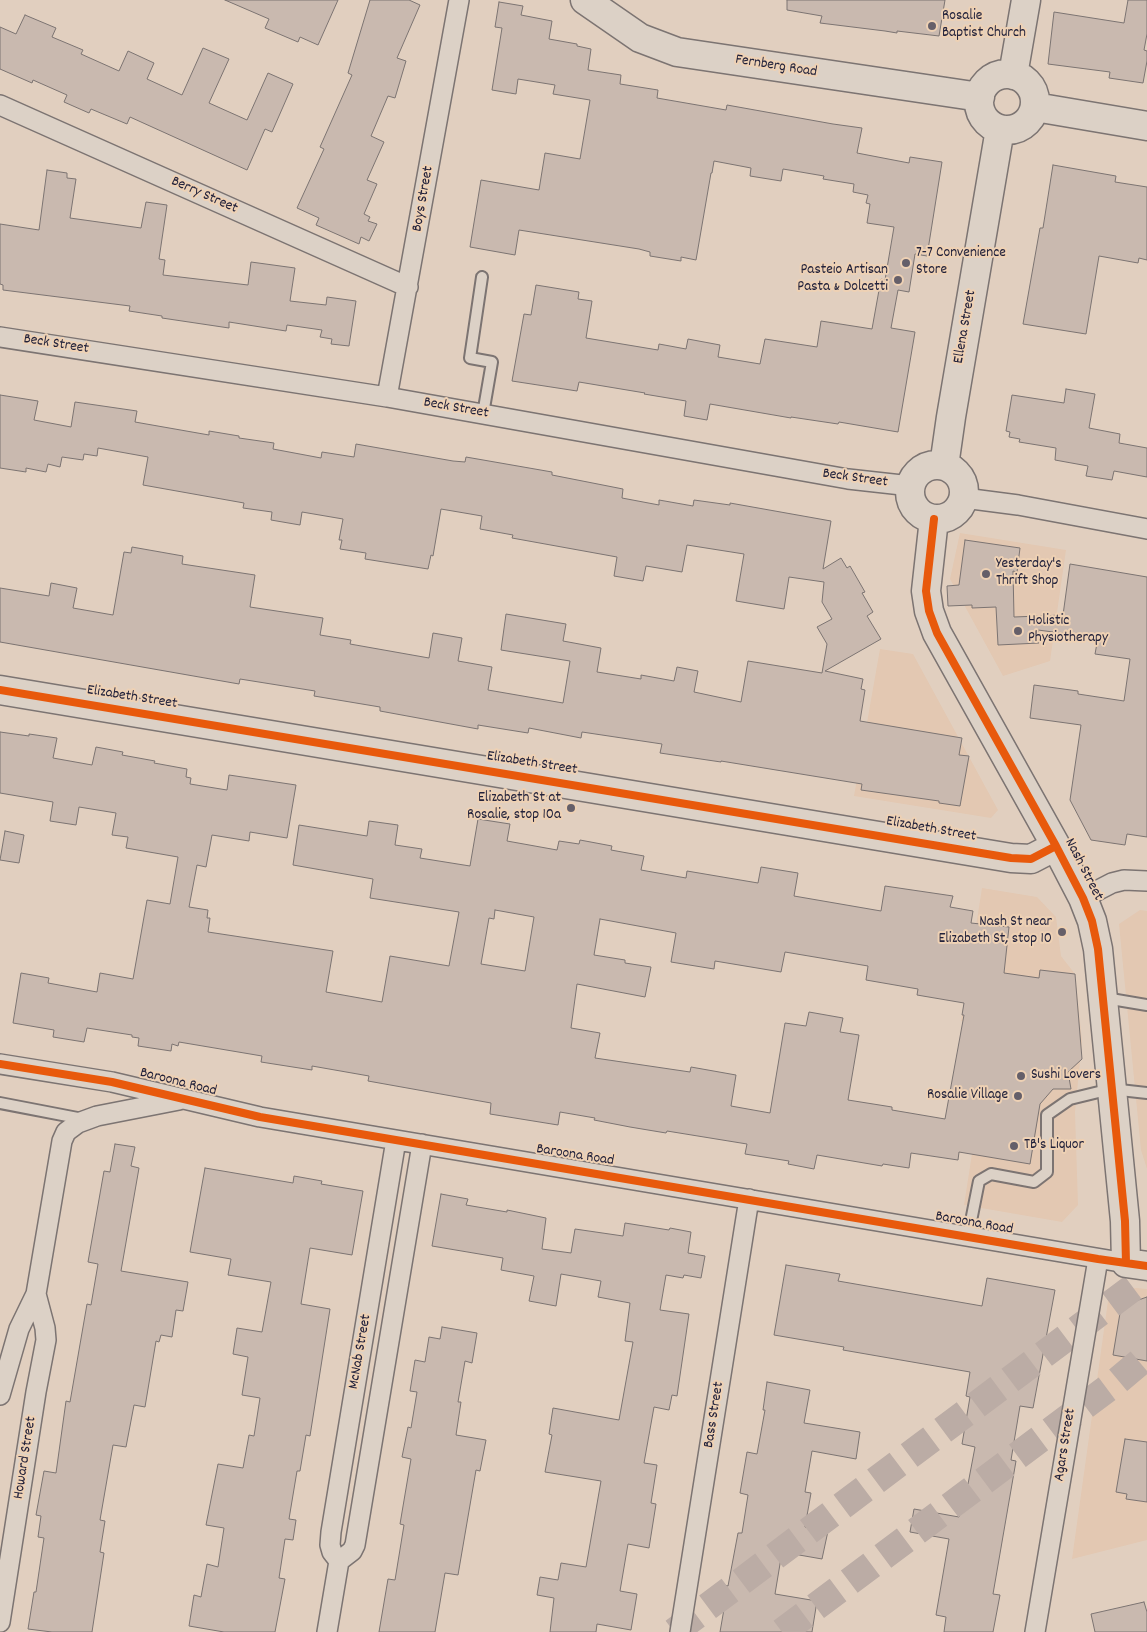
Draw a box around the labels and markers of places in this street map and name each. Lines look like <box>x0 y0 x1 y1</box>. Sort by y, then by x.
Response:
place label: Rosalie Baptist Church <box>942 8 1026 43</box>
marker: Rosalie Baptist Church <box>926 20 938 32</box>
place label: 7-7 Convenience Store <box>916 245 1006 280</box>
marker: 7-7 Convenience Store <box>900 257 912 269</box>
place label: Pasteio Artisan Pasta & Dolcetti <box>797 262 888 297</box>
marker: Pasteio Artisan Pasta & Dolcetti <box>892 274 904 286</box>
place label: Yesterday's Thrift Shop <box>996 556 1062 591</box>
marker: Yesterday's Thrift Shop <box>980 568 992 580</box>
place label: Holistic Physiotherapy <box>1028 613 1108 648</box>
marker: Holistic Physiotherapy <box>1012 625 1024 637</box>
place label: Elizabeth St at Rosalie, stop 10a <box>467 790 561 825</box>
marker: Elizabeth St at Rosalie, stop 10a <box>565 802 577 814</box>
place label: Nash St near Elizabeth St, stop 10 <box>938 914 1052 949</box>
marker: Nash St near Elizabeth St, stop 10 <box>1056 926 1068 938</box>
place label: Sushi Lovers <box>1031 1067 1101 1085</box>
marker: Sushi Lovers <box>1015 1070 1027 1082</box>
place label: Rosalie Village <box>927 1087 1008 1105</box>
marker: Rosalie Village <box>1012 1090 1024 1102</box>
place label: TB's Liquor <box>1024 1137 1084 1155</box>
marker: TB's Liquor <box>1008 1140 1020 1152</box>

